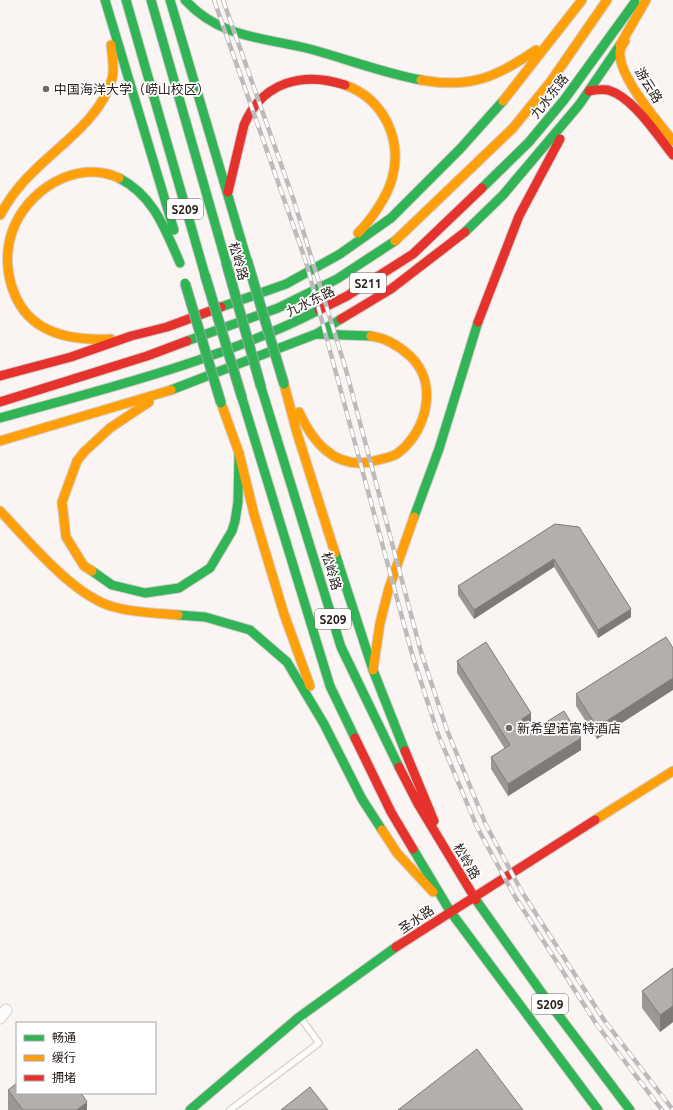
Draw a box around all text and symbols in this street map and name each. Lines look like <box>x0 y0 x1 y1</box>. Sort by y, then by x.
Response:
street label: 游云路 <box>633 65 665 105</box>
street label: 九水东路 <box>527 71 571 121</box>
place label: 中国海洋大学（崂山校区） <box>54 82 210 96</box>
marker: 中国海洋大学（崂山校区） <box>41 84 51 94</box>
road number: S209 <box>167 199 203 219</box>
street label: 松岭路 <box>227 240 251 282</box>
road number: S211 <box>350 273 386 293</box>
street label: 九水东路 <box>284 283 336 319</box>
street label: 松岭路 <box>320 550 344 592</box>
road number: S209 <box>315 609 351 629</box>
place label: 新希望诺富特酒店 <box>517 721 621 735</box>
marker: 新希望诺富特酒店 <box>504 723 514 733</box>
street label: 松岭路 <box>451 841 483 881</box>
street label: 圣水路 <box>396 902 436 936</box>
road number: S209 <box>532 994 568 1014</box>
legend <box>16 1022 156 1094</box>
text: 畅通 <box>52 1031 76 1044</box>
text: 缓行 <box>52 1051 76 1064</box>
text: 拥堵 <box>52 1071 76 1084</box>

